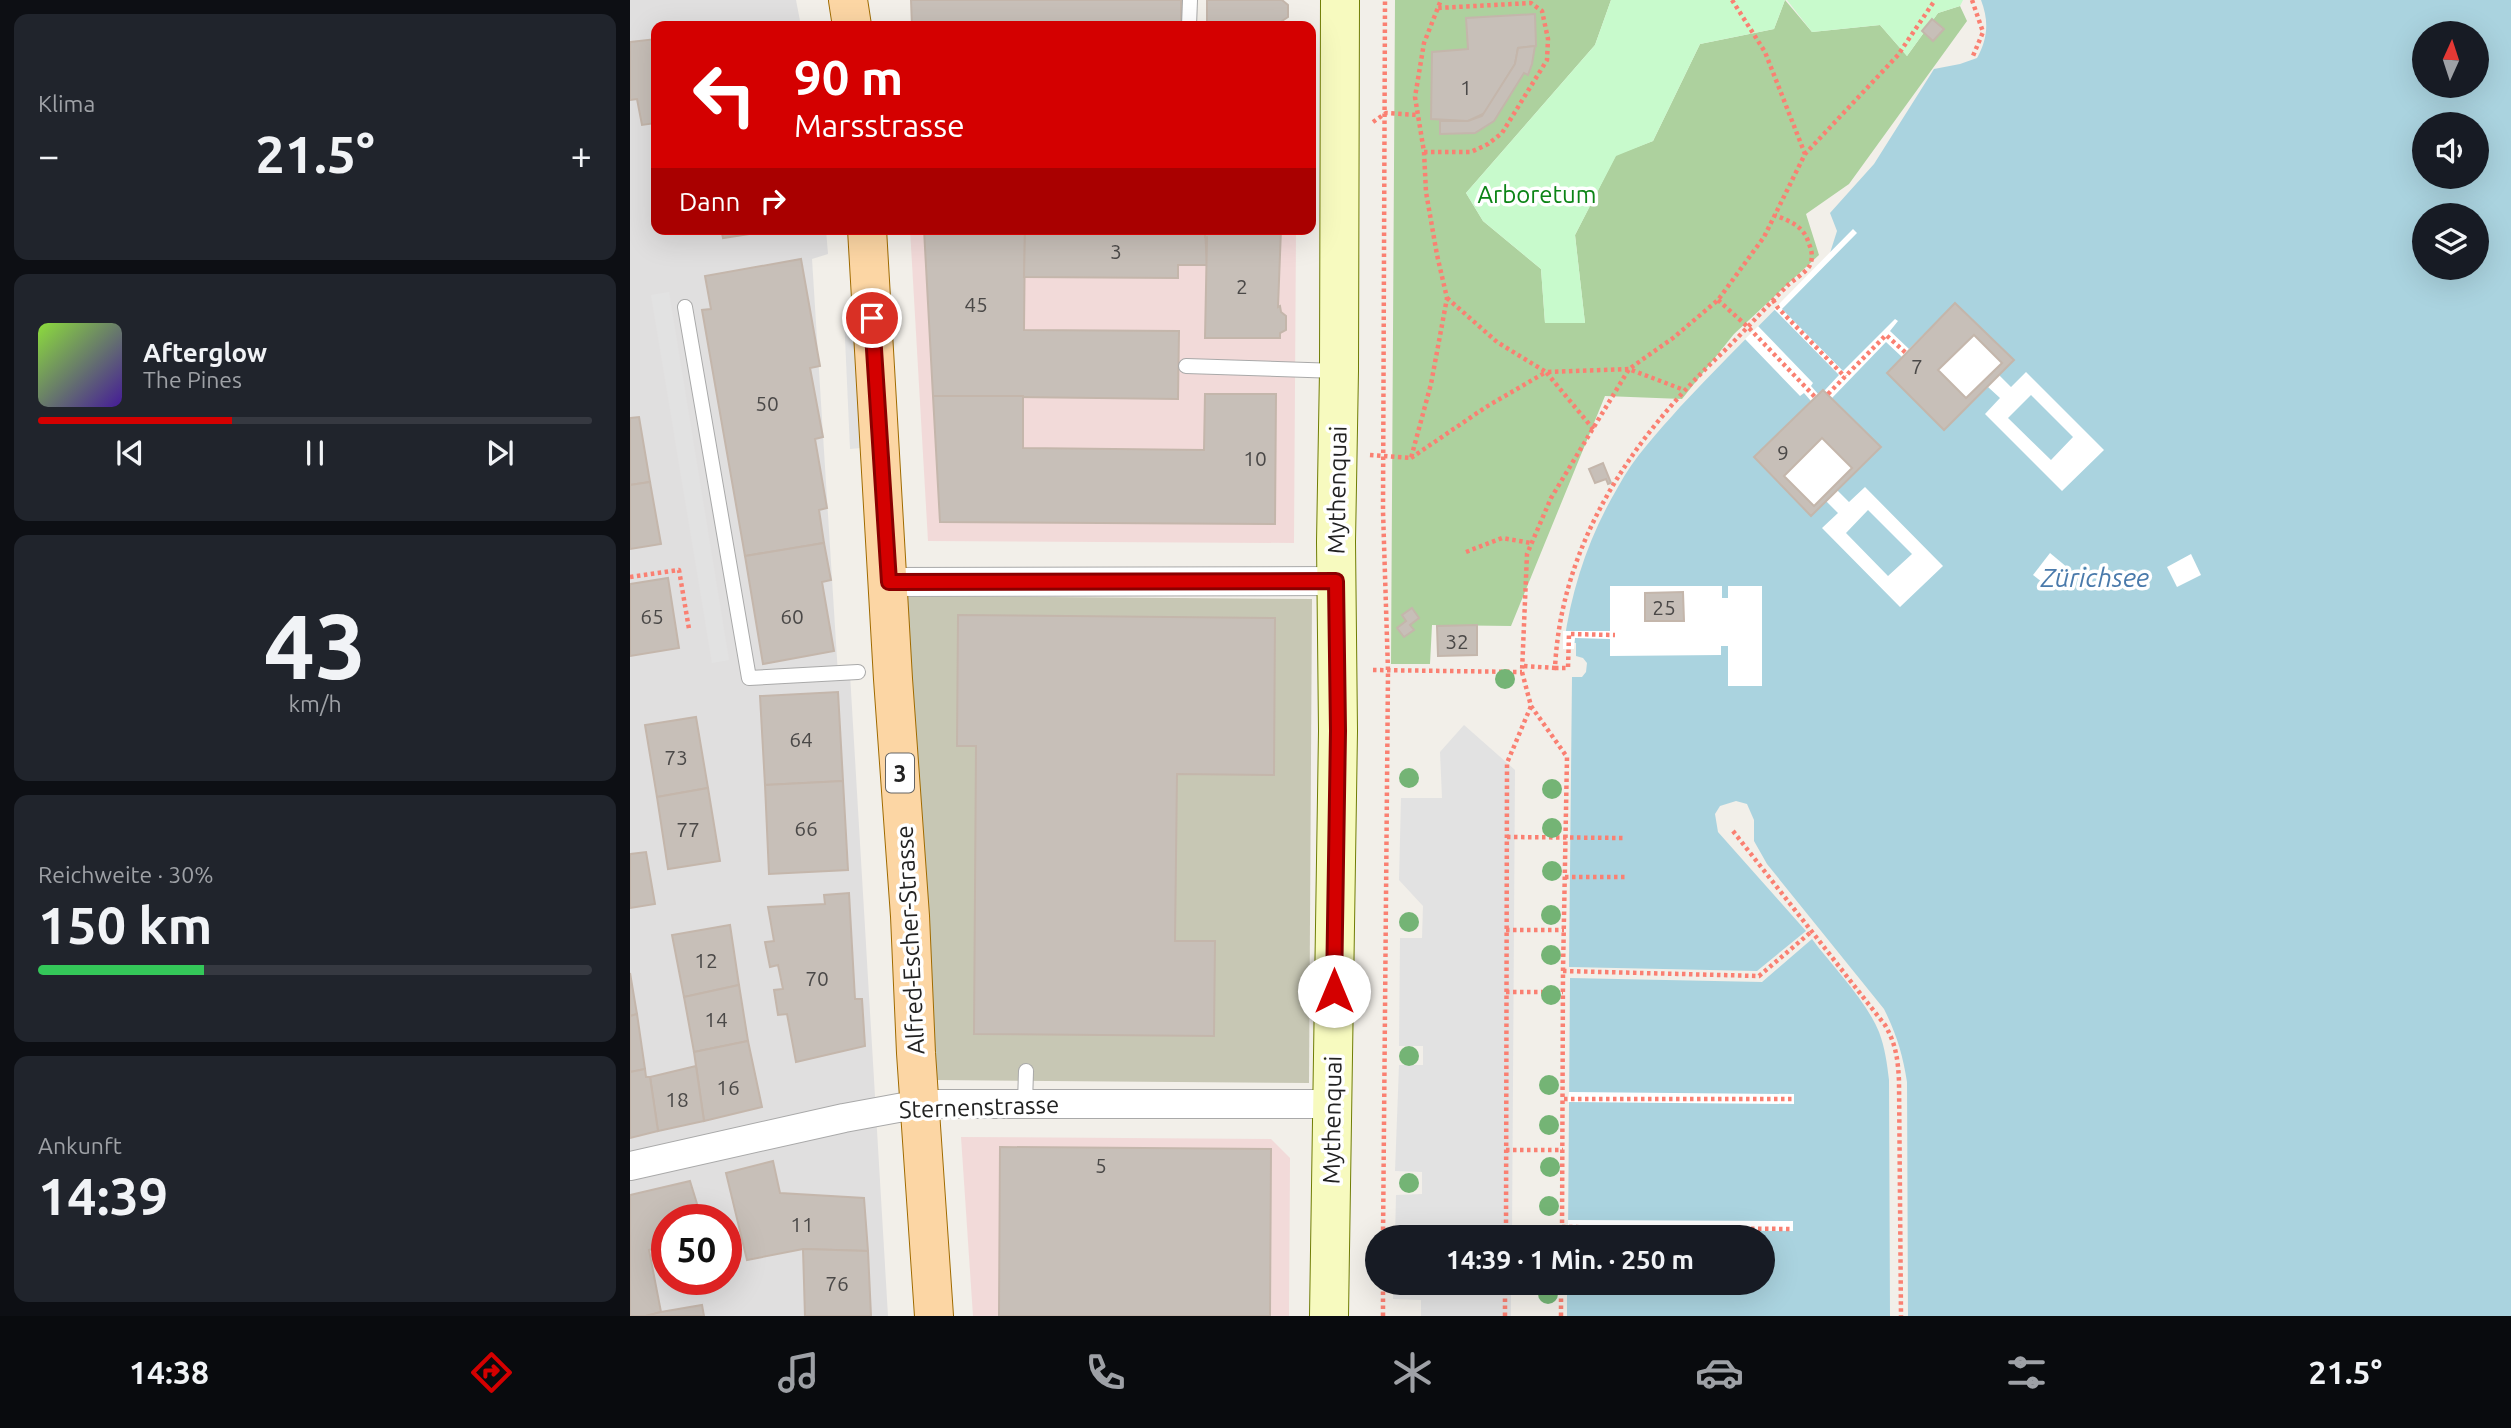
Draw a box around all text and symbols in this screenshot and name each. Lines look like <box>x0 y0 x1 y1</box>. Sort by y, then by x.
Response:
north arrow <box>2412 21 2488 98</box>
map controls <box>2412 21 2489 280</box>
icon: left <box>679 49 770 140</box>
text: 90 m <box>794 49 903 104</box>
house number: 1 <box>1460 75 1472 99</box>
text: Klima <box>38 91 95 116</box>
text: Marsstrasse <box>794 107 965 143</box>
button: sound <box>2412 112 2489 189</box>
text: 21.5° <box>255 125 375 183</box>
text: − <box>38 134 59 176</box>
text: + <box>571 134 592 176</box>
park label: Arboretum <box>1478 181 1596 208</box>
icon: right <box>754 182 792 220</box>
text: Dann <box>679 187 740 216</box>
button: layers <box>2412 203 2489 280</box>
house number: 3 <box>1110 239 1122 263</box>
house number: 2 <box>1236 274 1248 298</box>
pin <box>842 288 902 348</box>
house number: 45 <box>964 292 988 316</box>
icon: arrive <box>853 299 891 337</box>
text: Afterglow <box>143 338 267 367</box>
house number: 7 <box>1911 354 1923 378</box>
text: The Pines <box>143 367 242 392</box>
house number: 50 <box>755 391 779 415</box>
street label: Mythenquai <box>1322 426 1352 554</box>
icon: previous <box>111 434 149 472</box>
icon: pause <box>296 434 334 472</box>
icon: next <box>481 434 519 472</box>
house number: 9 <box>1777 440 1789 464</box>
house number: 10 <box>1243 446 1267 470</box>
water label: Zürichsee <box>2040 563 2149 592</box>
text: 43 <box>264 594 366 696</box>
house number: 25 <box>1652 595 1676 619</box>
house number: 65 <box>640 604 664 628</box>
house number: 60 <box>780 604 804 628</box>
house number: 32 <box>1445 629 1469 653</box>
text: km/h <box>288 691 342 716</box>
house number: 64 <box>789 727 813 751</box>
house number: 73 <box>664 745 688 769</box>
road number: 3 <box>886 754 914 792</box>
house number: 66 <box>794 816 818 840</box>
house number: 77 <box>676 817 700 841</box>
street label: Alfred-Escher-Strasse <box>891 825 929 1055</box>
text: Reichweite · 30% <box>38 862 214 887</box>
text: 150 km <box>38 896 212 954</box>
house number: 12 <box>694 948 718 972</box>
position arrow <box>1297 954 1371 1028</box>
house number: 70 <box>805 966 829 990</box>
house number: 14 <box>704 1007 728 1031</box>
street label: Mythenquai <box>1317 1056 1347 1184</box>
house number: 16 <box>716 1075 740 1099</box>
house number: 18 <box>665 1087 689 1111</box>
street label: Sternenstrasse <box>898 1091 1060 1123</box>
text: Ankunft <box>38 1133 122 1158</box>
house number: 5 <box>1095 1153 1107 1177</box>
text: 14:39 <box>38 1167 168 1225</box>
speed limit sign: 50 <box>651 1204 742 1295</box>
house number: 11 <box>790 1212 814 1236</box>
text: 14:39 · 1 Min. · 250 m <box>1446 1245 1694 1274</box>
house number: 76 <box>825 1271 849 1295</box>
icon: directions <box>467 1348 516 1397</box>
icon: music <box>774 1348 823 1397</box>
icon: phone <box>1081 1348 1130 1397</box>
icon: climate <box>1388 1348 1437 1397</box>
icon: car <box>1695 1348 1744 1397</box>
icon: filters <box>2002 1348 2051 1397</box>
text: 14:38 <box>129 1354 209 1390</box>
text: 21.5° <box>2309 1354 2382 1390</box>

